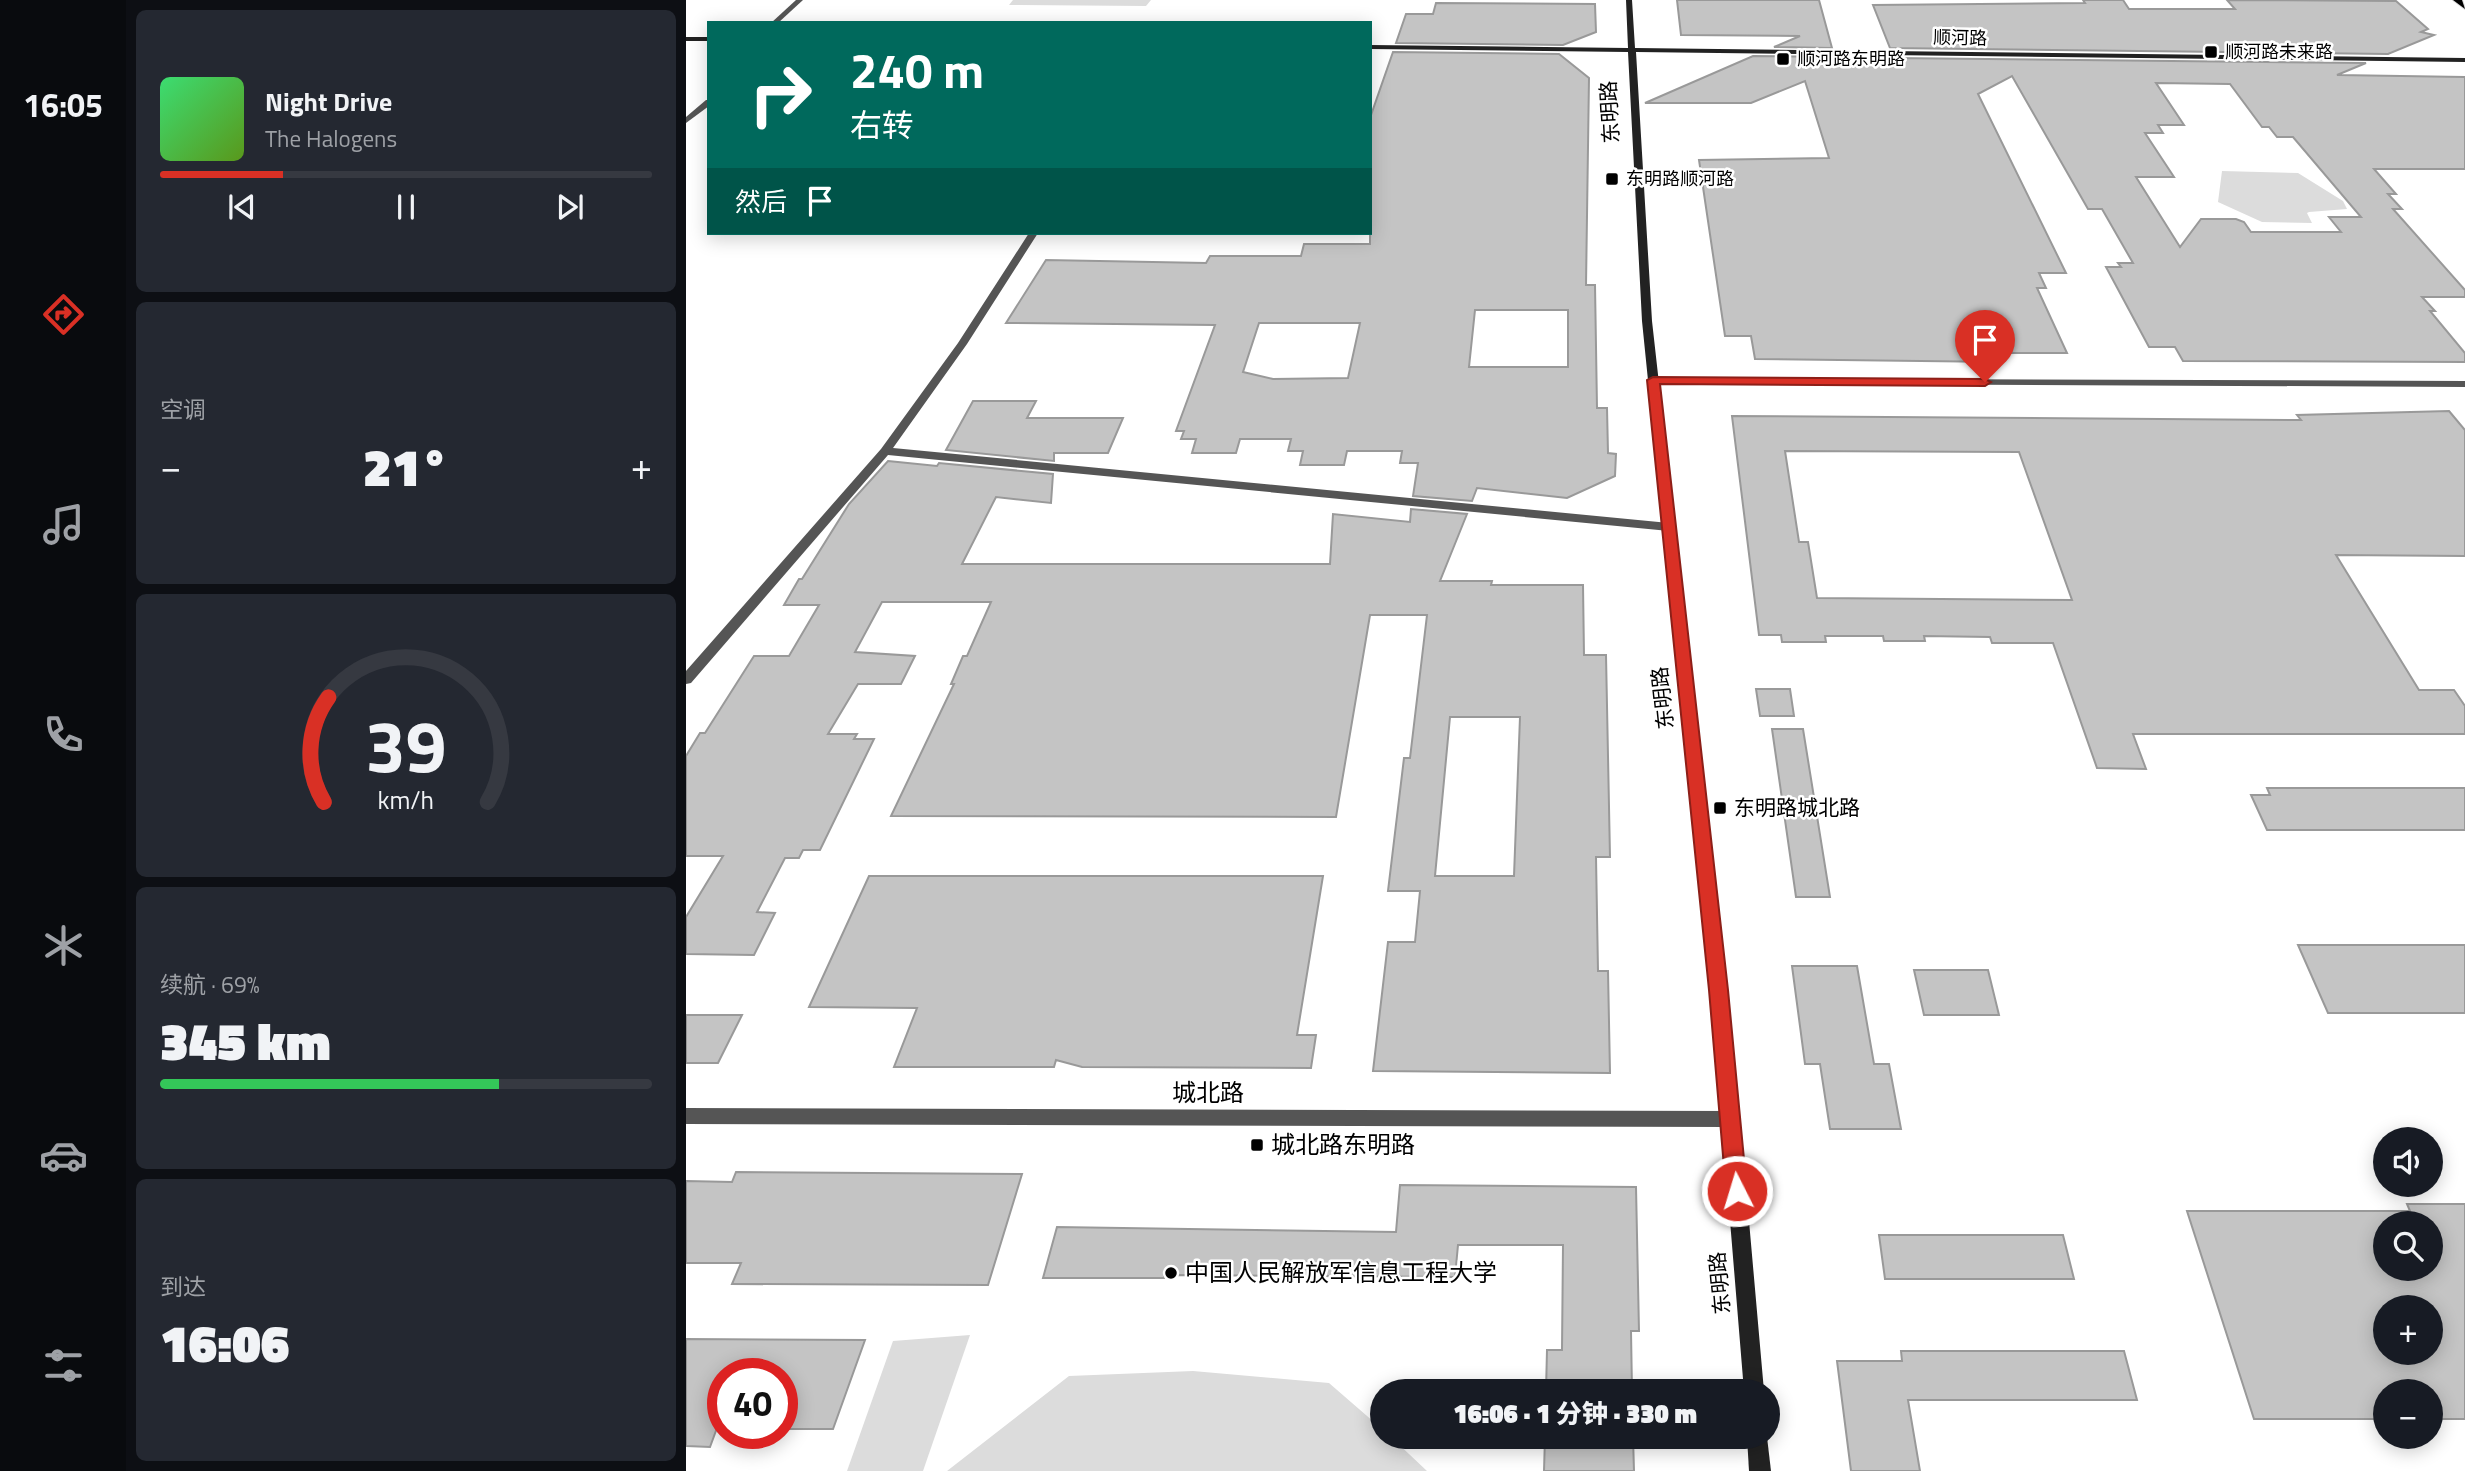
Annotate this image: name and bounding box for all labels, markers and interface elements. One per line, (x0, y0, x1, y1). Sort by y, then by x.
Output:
street label: 顺河路 (1933, 24, 1987, 51)
text: 240 m (850, 32, 984, 107)
place label: 顺河路未来路 (2225, 38, 2333, 65)
marker: 顺河路未来路 (2203, 44, 2219, 60)
place label: 顺河路东明路 (1797, 45, 1905, 72)
icon: right (735, 49, 826, 140)
marker: 顺河路东明路 (1775, 51, 1791, 67)
street label: 东明路 (1591, 80, 1627, 144)
text: 16:05 (23, 81, 103, 129)
text: Night Drive (265, 82, 392, 121)
text: 右转 (850, 101, 914, 149)
text: The Halogens (265, 121, 397, 156)
place label: 东明路顺河路 (1626, 165, 1734, 192)
marker: 东明路顺河路 (1604, 171, 1620, 187)
text: 然后 (735, 182, 787, 221)
icon: arrive (801, 182, 839, 220)
icon: previous (223, 188, 261, 226)
icon: pause (387, 188, 425, 226)
icon: next (551, 188, 589, 226)
icon: directions (39, 290, 88, 339)
pin (1955, 310, 2015, 382)
icon: arrive (1966, 321, 2004, 359)
text: 空调 (160, 392, 206, 427)
text: 21° (363, 427, 449, 506)
text: − (160, 437, 181, 495)
text: + (631, 437, 652, 495)
icon: music (39, 500, 88, 549)
street label: 东明路 (1643, 665, 1681, 731)
text: 39 (365, 690, 447, 800)
icon: phone (39, 710, 88, 759)
text: km/h (378, 780, 434, 818)
place label: 东明路城北路 (1734, 791, 1860, 823)
marker: 东明路城北路 (1712, 800, 1728, 816)
icon: climate (39, 921, 88, 970)
text: 续航 · 69% (160, 967, 260, 1002)
text: 345 km (160, 1001, 331, 1080)
street label: 城北路 (1172, 1074, 1244, 1110)
place label: 城北路东明路 (1271, 1126, 1415, 1162)
map controls (2373, 1127, 2443, 1449)
button: sound (2373, 1127, 2443, 1197)
icon: car (39, 1131, 88, 1180)
marker: 城北路东明路 (1249, 1137, 1265, 1153)
position arrow (1700, 1154, 1774, 1228)
button: search (2373, 1211, 2443, 1281)
street label: 东明路 (1700, 1250, 1738, 1316)
place label: 中国人民解放军信息工程大学 (1185, 1254, 1497, 1290)
marker: 中国人民解放军信息工程大学 (1163, 1265, 1179, 1281)
text: 到达 (160, 1269, 206, 1304)
button: + (2373, 1295, 2443, 1365)
text: 16:06 (160, 1303, 289, 1382)
icon: filters (39, 1341, 88, 1390)
speed limit sign: 40 (707, 1358, 798, 1449)
button: − (2373, 1379, 2443, 1449)
text: 16:06 · 1 分钟 · 330 m (1453, 1394, 1697, 1433)

